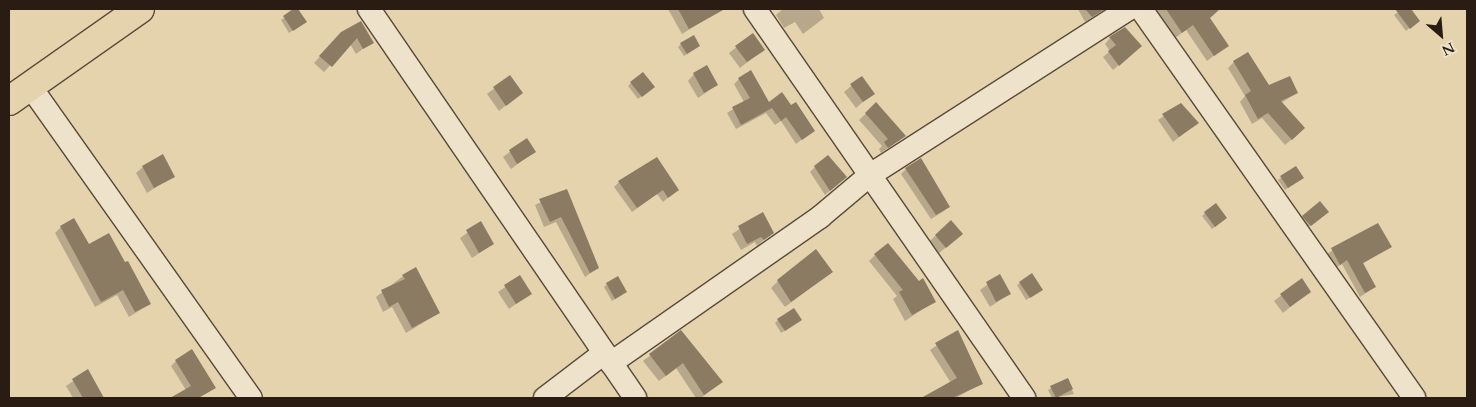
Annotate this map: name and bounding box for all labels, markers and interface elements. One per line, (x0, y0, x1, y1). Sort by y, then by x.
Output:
north arrow (1416, 10, 1466, 60)
text: N (1438, 38, 1458, 60)

